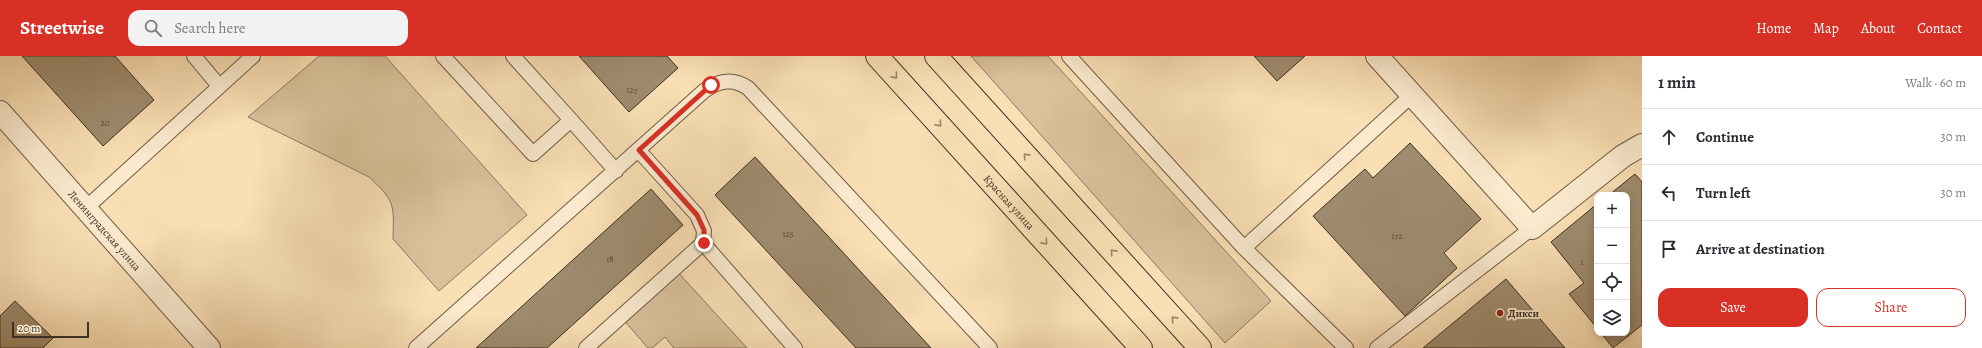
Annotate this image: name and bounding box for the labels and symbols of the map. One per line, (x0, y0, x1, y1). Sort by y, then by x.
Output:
one-way arrow (890, 71, 897, 79)
route start (702, 76, 720, 94)
house number: 127 (626, 84, 638, 96)
house number: 20 (100, 117, 110, 129)
one-way arrow (934, 120, 941, 127)
one-way arrow (1024, 153, 1031, 161)
street label: Красная улица (980, 171, 1039, 234)
street label: Ленинградская улица (65, 187, 145, 275)
house number: 125 (782, 228, 794, 240)
house number: 172 (1391, 230, 1403, 242)
route end (695, 234, 713, 252)
one-way arrow (1040, 237, 1047, 244)
one-way arrow (1111, 250, 1118, 257)
house number: 18 (606, 253, 614, 265)
house number: 1 (1580, 256, 1584, 268)
place label: Дикси (1508, 306, 1540, 321)
marker: Дикси (1495, 308, 1505, 318)
one-way arrow (1171, 316, 1178, 324)
scale bar (12, 320, 89, 339)

